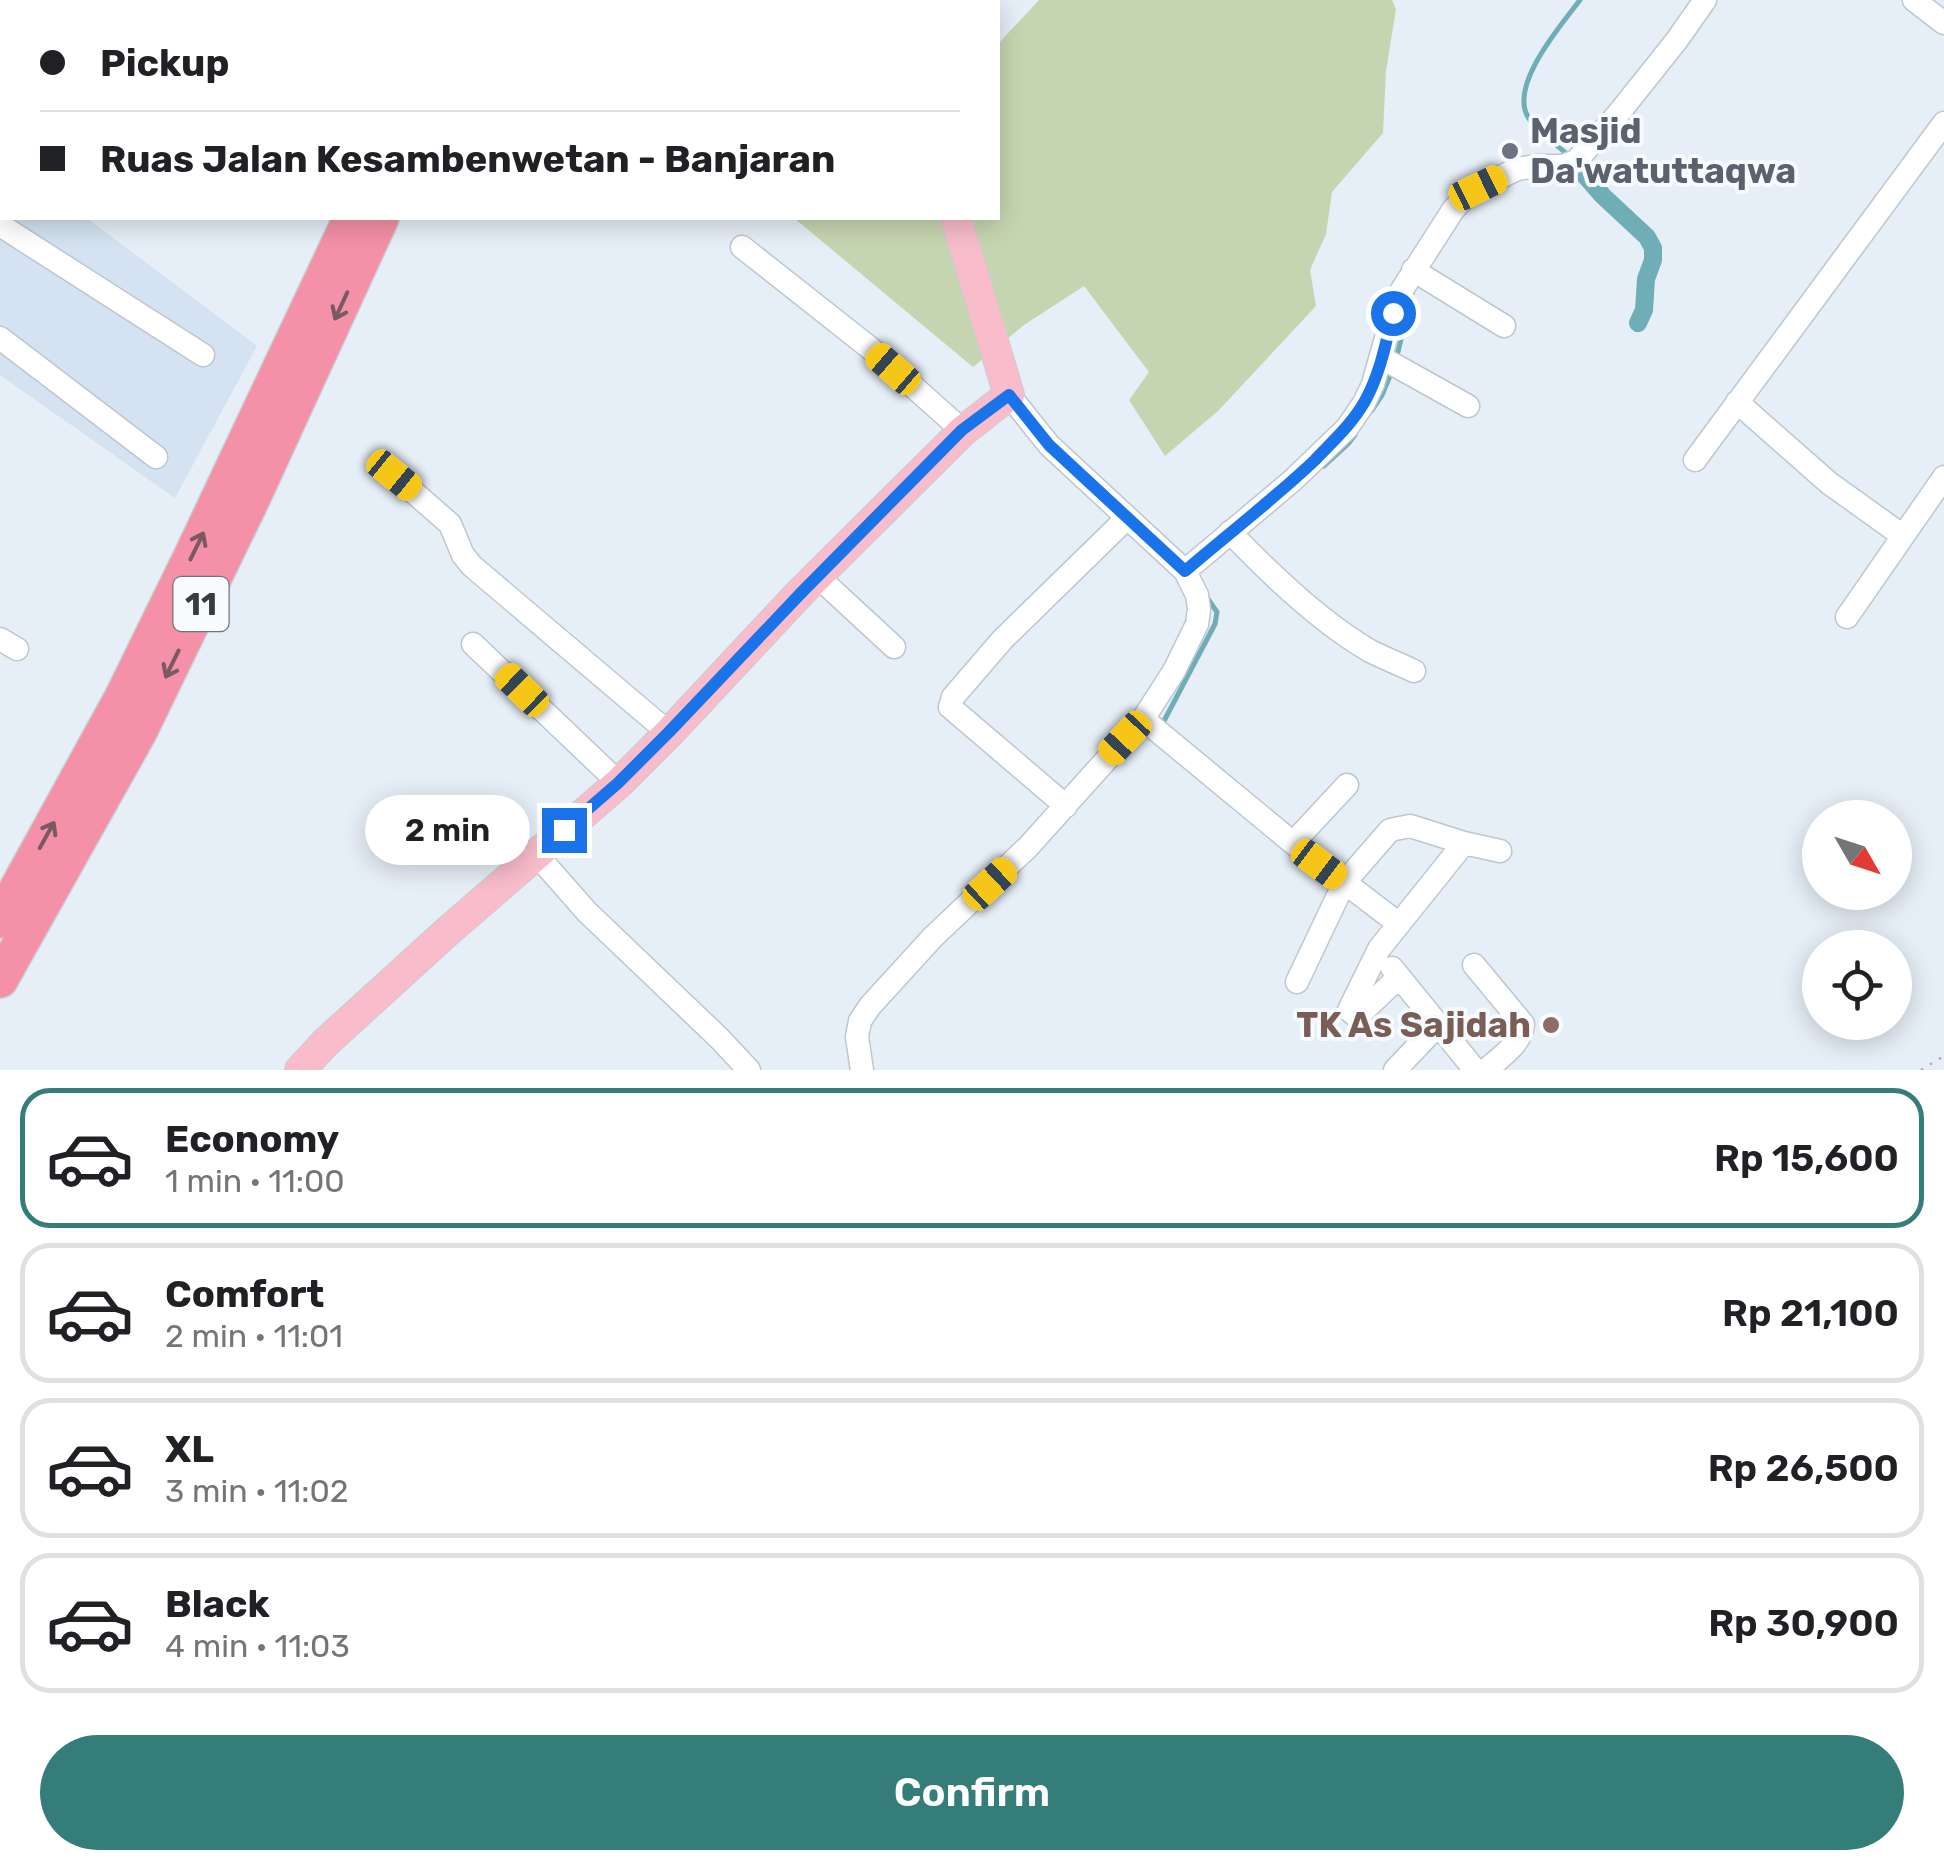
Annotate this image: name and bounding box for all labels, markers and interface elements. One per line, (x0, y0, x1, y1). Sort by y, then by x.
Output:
text: Pickup (100, 40, 229, 86)
place label: Masjid Da'watuttaqwa (1530, 110, 1796, 192)
text: Ruas Jalan Kesambenwetan - Banjaran (100, 136, 835, 182)
marker: Masjid Da'watuttaqwa (1499, 140, 1521, 162)
car (1444, 161, 1512, 215)
one-way arrow (330, 290, 349, 320)
route start (1371, 291, 1416, 336)
car (861, 338, 925, 400)
car (361, 444, 427, 506)
one-way arrow (188, 532, 207, 562)
road number: 11 (174, 577, 228, 631)
one-way arrow (162, 648, 181, 678)
car (490, 658, 554, 722)
car (1094, 706, 1156, 770)
callout: 2 min (364, 795, 529, 865)
north arrow (1802, 800, 1912, 910)
map controls (1802, 800, 1912, 1040)
route end (542, 808, 587, 853)
text: 2 min (405, 811, 490, 849)
one-way arrow (38, 820, 58, 850)
car (1286, 834, 1352, 894)
car (958, 853, 1022, 915)
button: locate (1802, 930, 1912, 1040)
place label: TK As Sajidah (1296, 1004, 1531, 1046)
marker: TK As Sajidah (1540, 1014, 1562, 1036)
icon: car (45, 1113, 135, 1203)
text: Economy (165, 1116, 339, 1162)
text: Rp 15,600 (1714, 1135, 1899, 1181)
text: 1 min · 11:00 (165, 1162, 345, 1200)
icon: car (45, 1268, 135, 1358)
text: Comfort (165, 1271, 324, 1317)
text: Rp 21,100 (1722, 1290, 1899, 1336)
text: 2 min · 11:01 (165, 1317, 343, 1355)
icon: car (45, 1423, 135, 1513)
text: XL (165, 1426, 214, 1472)
text: Rp 26,500 (1708, 1445, 1899, 1491)
text: 3 min · 11:02 (165, 1472, 349, 1510)
icon: car (45, 1578, 135, 1668)
text: Black (165, 1581, 270, 1627)
text: Rp 30,900 (1708, 1600, 1899, 1646)
text: 4 min · 11:03 (165, 1627, 350, 1665)
button: Confirm (40, 1735, 1904, 1850)

